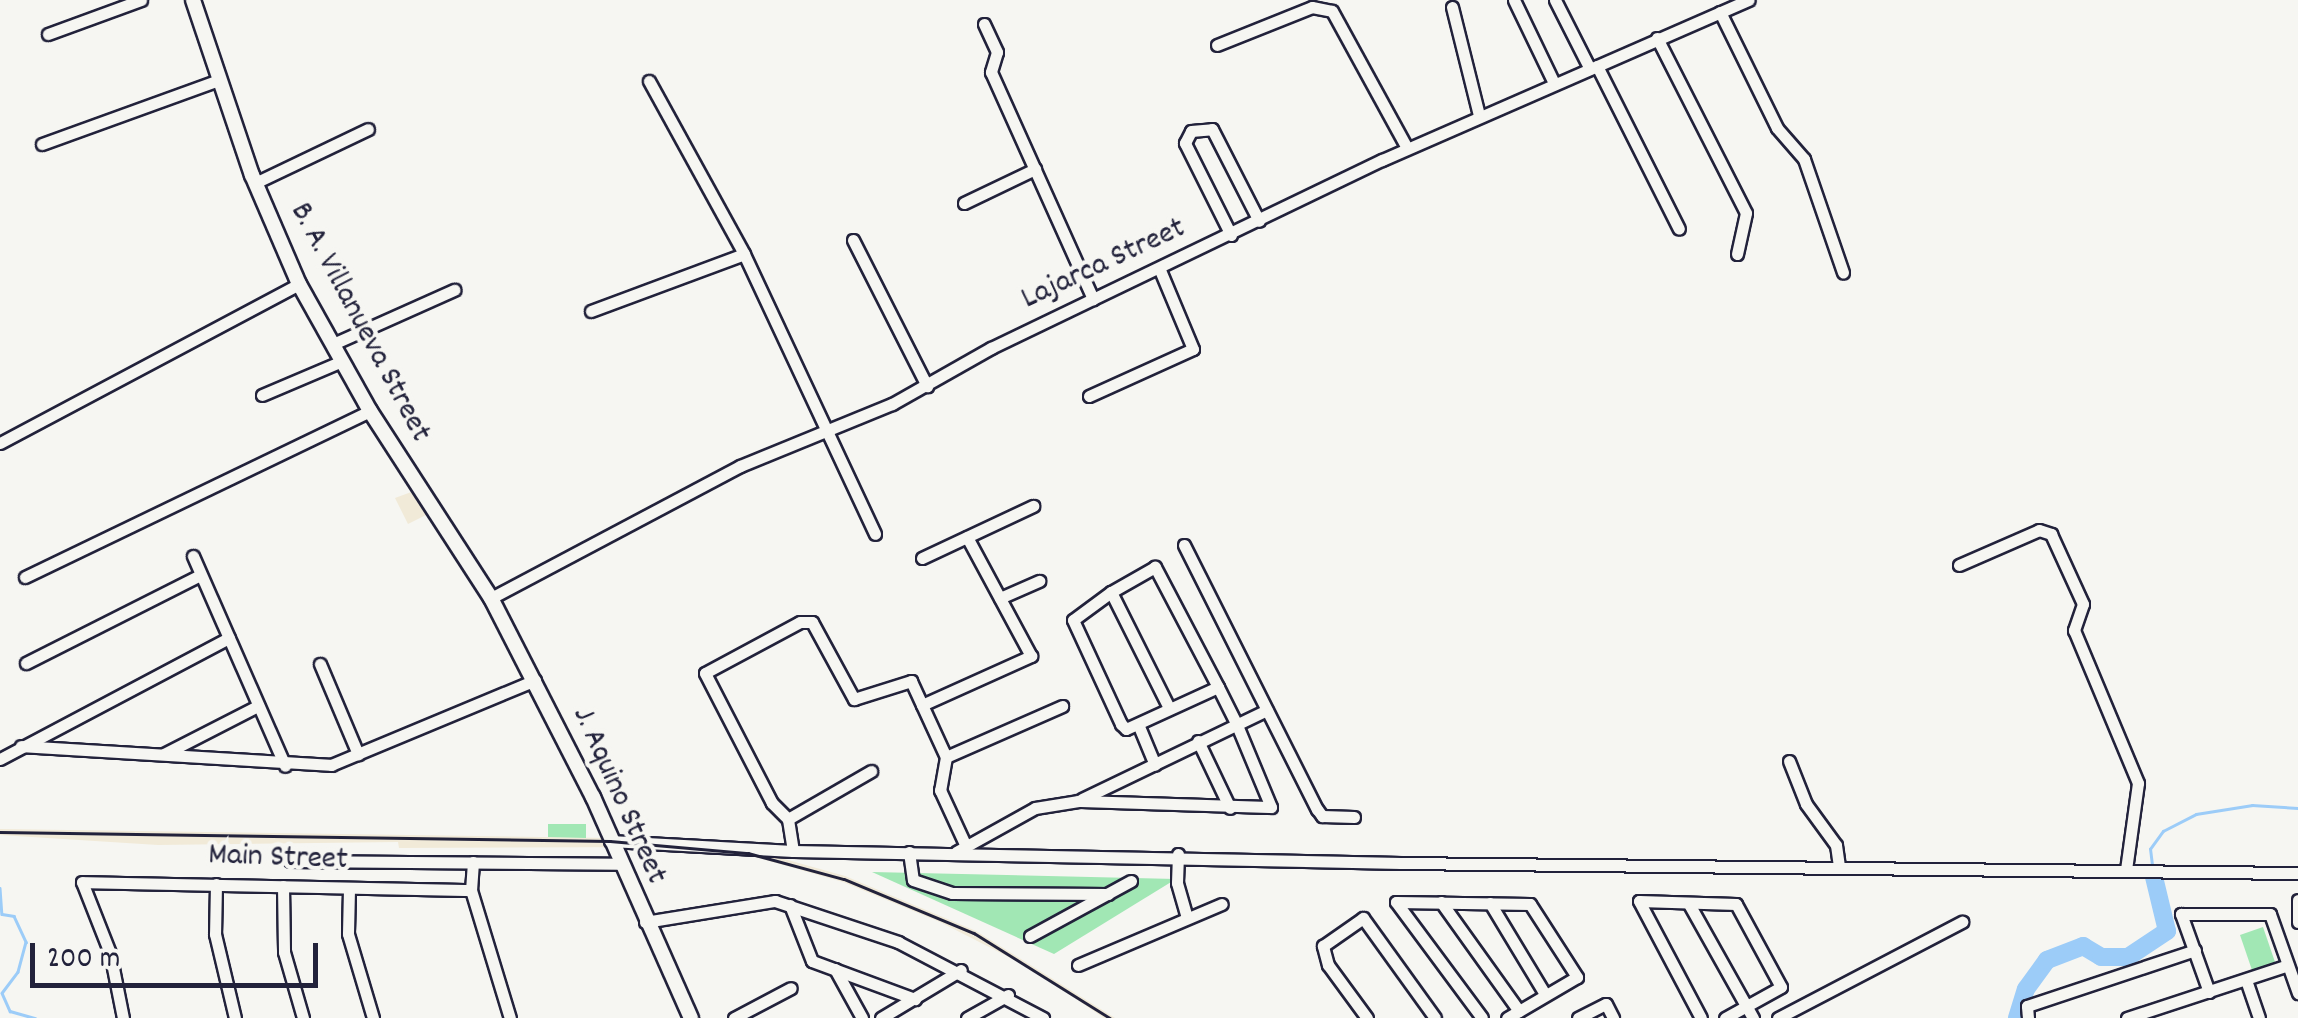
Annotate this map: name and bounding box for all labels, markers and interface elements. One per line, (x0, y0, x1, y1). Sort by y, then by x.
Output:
street label: B. A. Villanueva Street (280, 197, 438, 449)
street label: Lajarca Street (1016, 210, 1192, 320)
street label: J. Aquino Street (562, 702, 674, 890)
street label: Main Street (208, 837, 348, 881)
scale bar (35, 923, 322, 985)
text: 200 m (47, 939, 120, 982)

